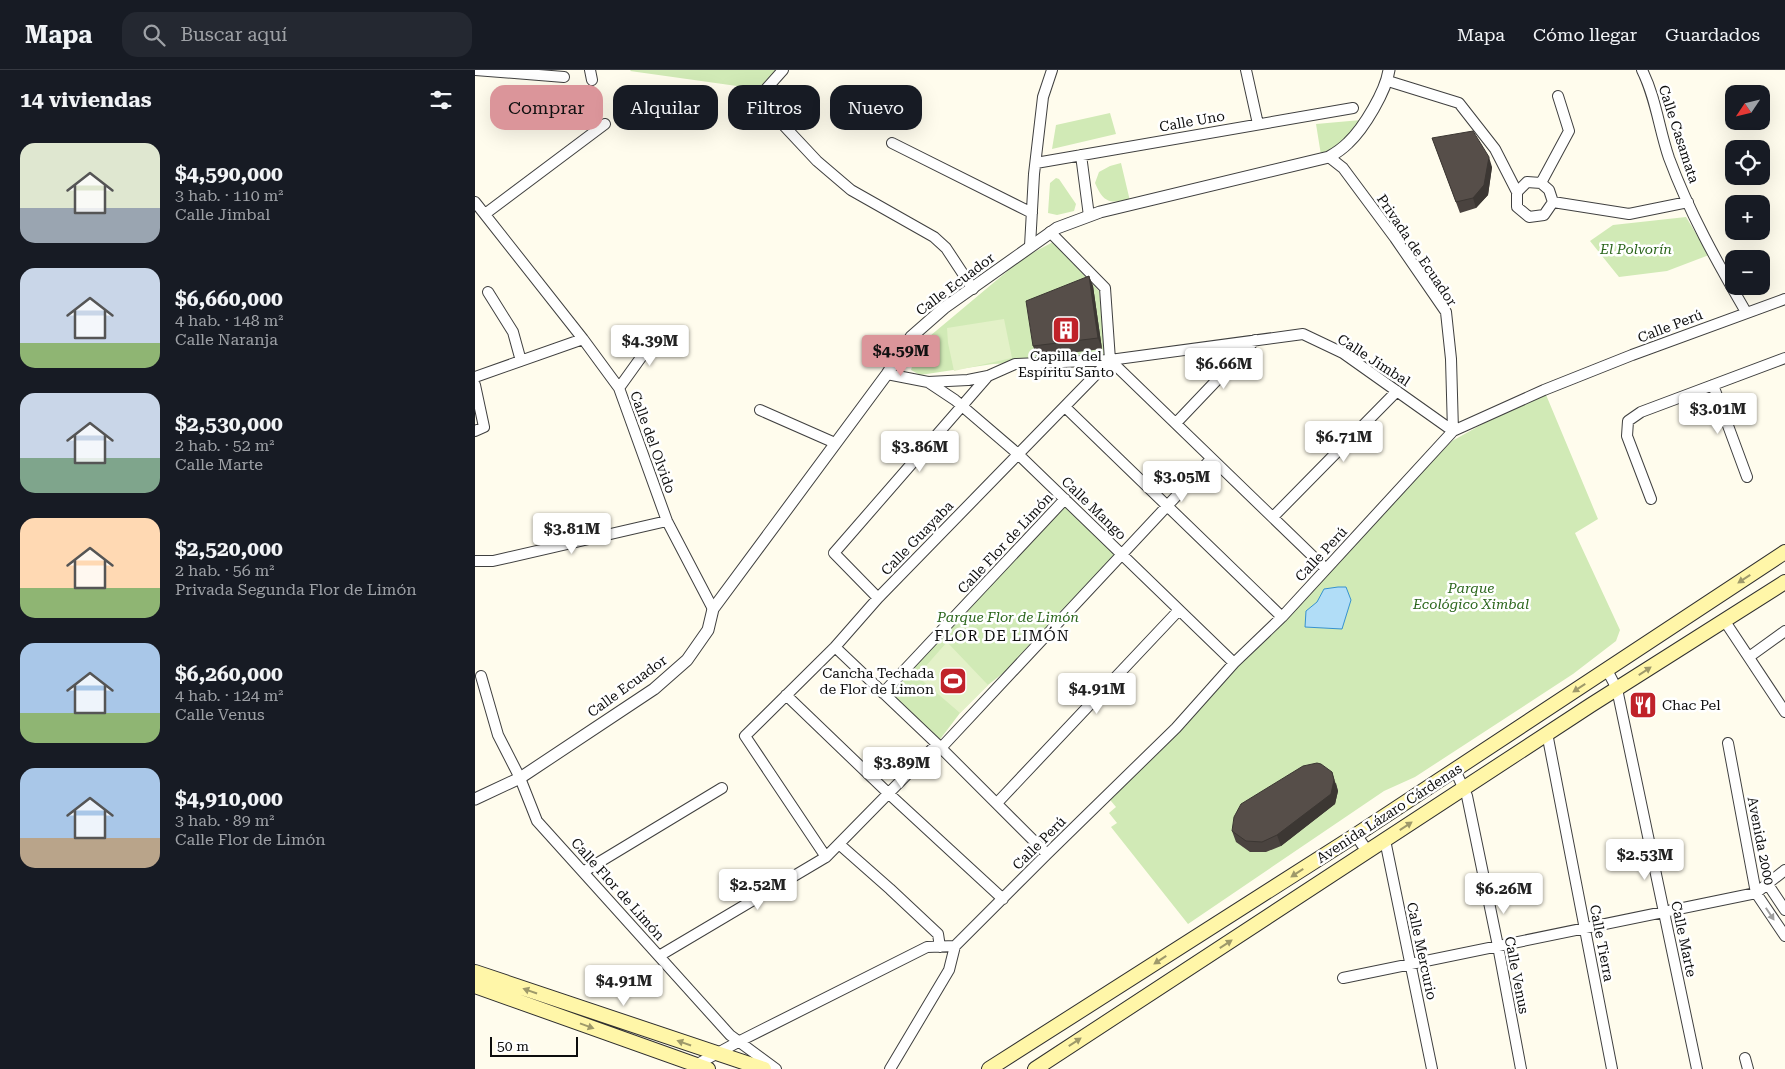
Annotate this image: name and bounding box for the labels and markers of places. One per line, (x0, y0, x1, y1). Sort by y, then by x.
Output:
building icon: Capilla del Espíritu Santo (1051, 315, 1081, 345)
pin: $4.39M (609, 324, 691, 367)
pin: $4.59M (860, 334, 942, 377)
place label: Capilla del Espíritu Santo (1018, 348, 1114, 380)
pin: $6.66M (1183, 348, 1265, 390)
pin: $3.01M (1677, 392, 1759, 435)
pin: $6.71M (1303, 420, 1385, 463)
pin: $3.86M (879, 430, 961, 473)
pin: $3.05M (1141, 460, 1223, 503)
pin: $3.81M (531, 512, 613, 555)
place label: Cancha Techada de Flor de Limon (819, 665, 934, 697)
sports icon: Cancha Techada de Flor de Limon (938, 666, 968, 696)
pin: $4.91M (1056, 672, 1138, 715)
restaurant icon: Chac Pel (1628, 690, 1658, 720)
place label: Chac Pel (1662, 697, 1721, 713)
pin: $3.89M (861, 746, 943, 789)
pin: $2.53M (1604, 838, 1686, 881)
pin: $2.52M (717, 868, 799, 911)
pin: $6.26M (1463, 872, 1545, 915)
pin: $4.91M (583, 964, 665, 1007)

